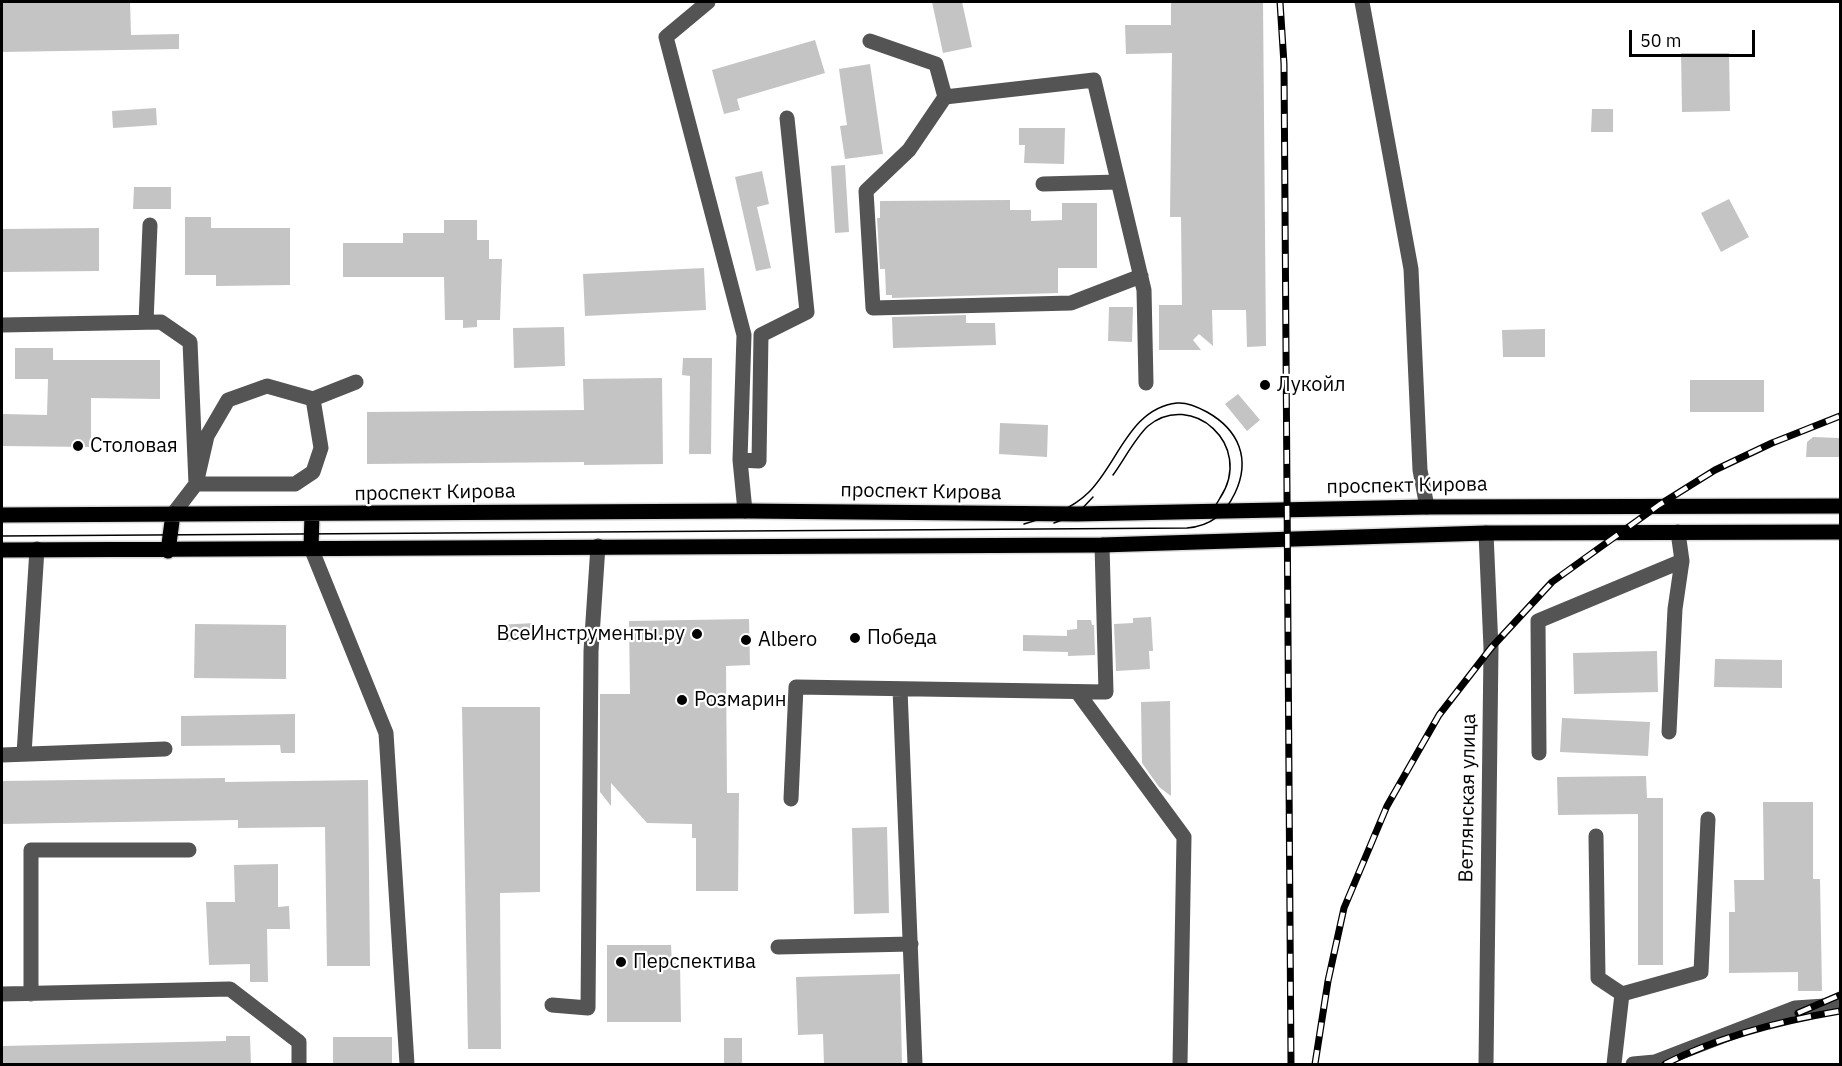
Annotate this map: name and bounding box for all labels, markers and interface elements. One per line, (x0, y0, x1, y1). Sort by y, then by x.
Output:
scale bar (1632, 18, 1758, 56)
text: 50 m (1640, 29, 1682, 52)
place label: Лукойл (1277, 373, 1346, 397)
marker: Лукойл (1258, 378, 1272, 392)
place label: Столовая (90, 434, 178, 458)
marker: Столовая (71, 439, 85, 453)
street label: проспект Кирова (1326, 473, 1488, 499)
street label: проспект Кирова (840, 479, 1002, 505)
street label: проспект Кирова (354, 480, 516, 506)
place label: ВсеИнструменты.ру (497, 622, 685, 646)
place label: Победа (867, 626, 937, 650)
marker: ВсеИнструменты.ру (690, 627, 704, 641)
place label: Albero (758, 628, 817, 652)
marker: Победа (848, 631, 862, 645)
marker: Albero (739, 633, 753, 647)
place label: Розмарин (694, 688, 787, 712)
marker: Розмарин (675, 693, 689, 707)
street label: Ветлянская улица (1455, 713, 1481, 883)
place label: Перспектива (633, 950, 756, 974)
marker: Перспектива (614, 955, 628, 969)

